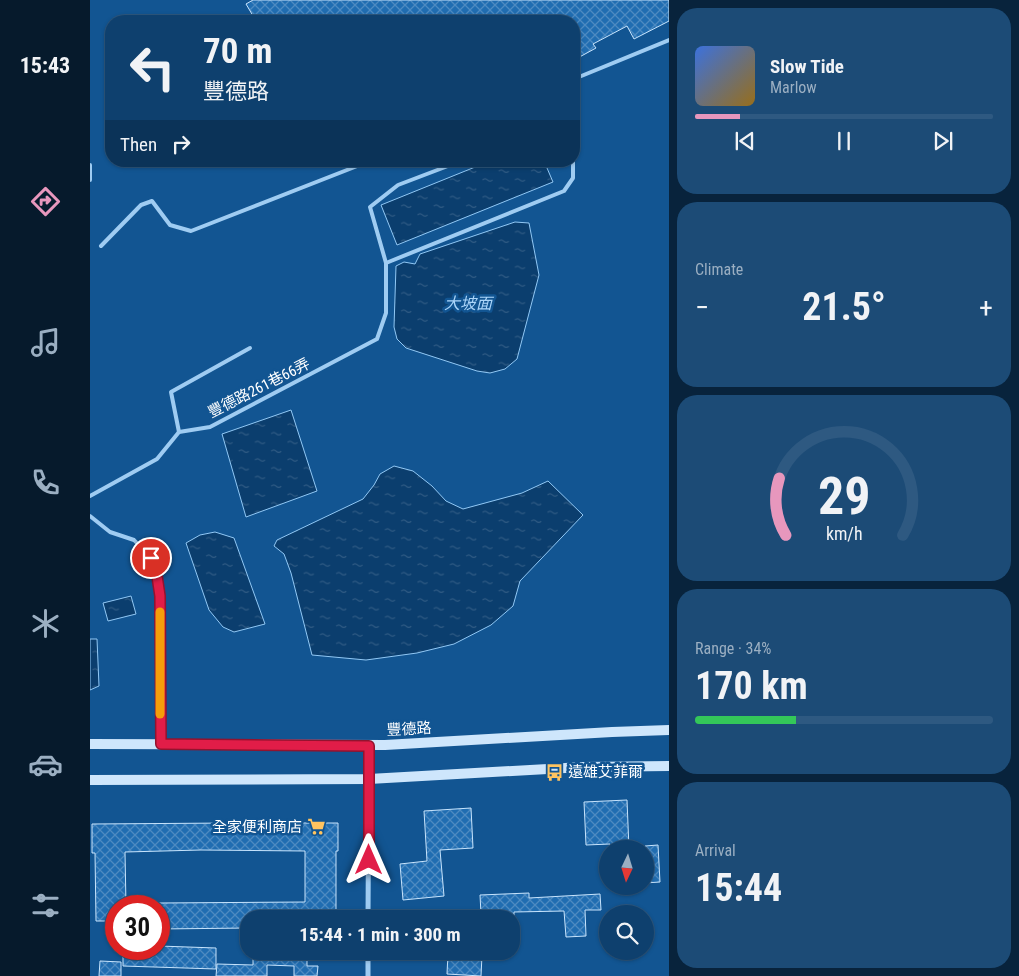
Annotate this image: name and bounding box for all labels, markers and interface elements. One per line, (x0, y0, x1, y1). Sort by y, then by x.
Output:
text: 70 m (203, 31, 272, 72)
icon: left (120, 35, 185, 100)
text: 15:43 (20, 53, 70, 78)
text: Slow Tide (770, 55, 844, 78)
text: Marlow (770, 78, 817, 97)
text: 豐德路 (203, 79, 269, 104)
icon: previous (731, 127, 759, 155)
icon: pause (830, 127, 858, 155)
icon: next (929, 127, 957, 155)
icon: right (167, 130, 195, 158)
text: Then (120, 133, 157, 156)
icon: directions (28, 184, 63, 219)
text: Climate (695, 260, 743, 279)
text: 21.5° (802, 285, 886, 329)
text: − (695, 291, 709, 324)
text: + (979, 291, 993, 324)
water label: 大坡面 (444, 294, 495, 313)
icon: music (28, 325, 63, 360)
street label: 豐德路261巷66弄 (205, 355, 313, 421)
icon: phone (28, 465, 63, 500)
text: 29 (818, 466, 870, 527)
text: km/h (826, 523, 862, 544)
pin (130, 537, 172, 579)
icon: arrive (137, 544, 165, 572)
icon: climate (28, 606, 63, 641)
text: Range · 34% (695, 639, 771, 658)
text: 170 km (695, 664, 808, 708)
street label: 豐德路 (386, 719, 432, 739)
icon: car (28, 747, 63, 782)
bus stop icon: 遠雄艾菲爾 (544, 762, 564, 782)
place label: 遠雄艾菲爾 (568, 763, 643, 781)
supermarket icon: 全家便利商店 (306, 817, 326, 837)
place label: 全家便利商店 (212, 818, 302, 836)
position arrow (342, 833, 394, 885)
north arrow (599, 840, 654, 895)
map controls (599, 840, 654, 960)
text: Arrival (695, 841, 736, 860)
text: 15:44 (695, 866, 782, 910)
icon: filters (28, 888, 63, 923)
speed limit sign: 30 (105, 895, 170, 960)
button: search (599, 905, 654, 960)
text: 15:44 · 1 min · 300 m (299, 923, 461, 946)

